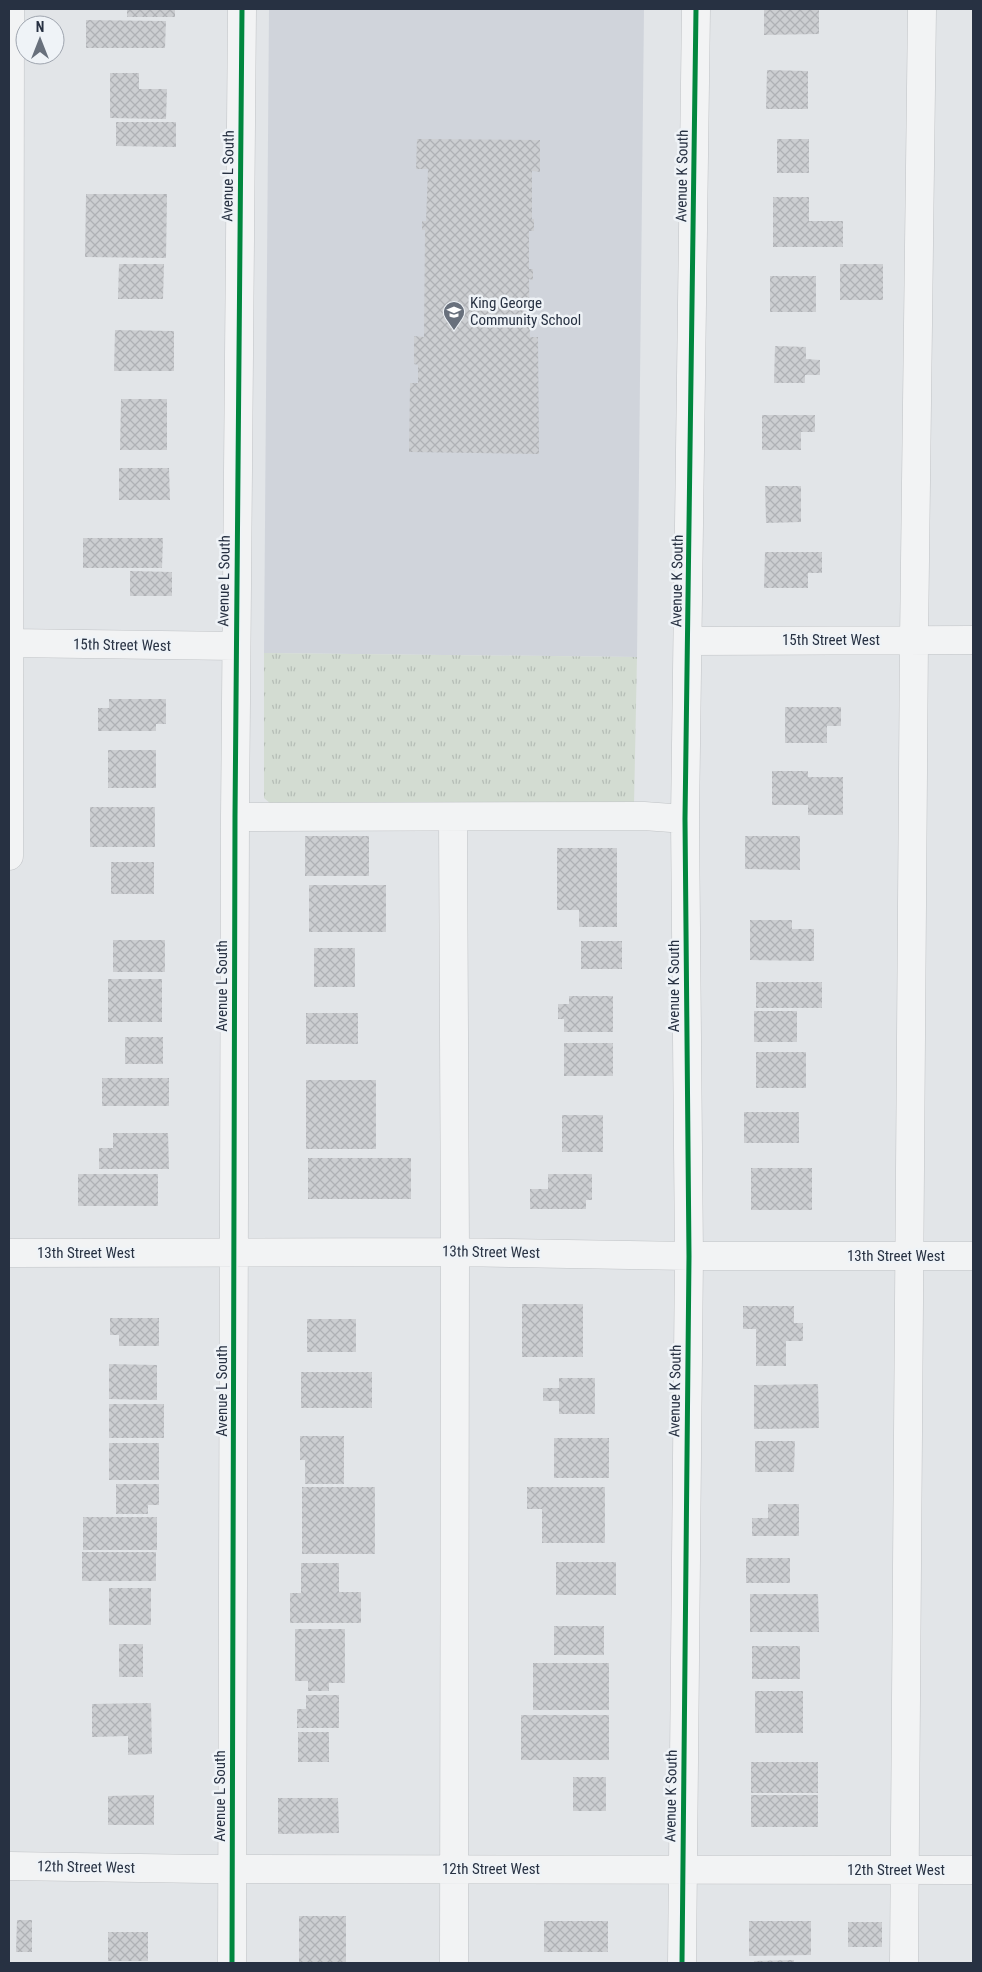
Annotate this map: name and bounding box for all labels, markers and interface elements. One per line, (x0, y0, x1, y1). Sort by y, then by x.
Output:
north arrow (15, 15, 65, 65)
text: N (36, 19, 44, 35)
street label: Avenue L South (218, 130, 238, 222)
street label: Avenue K South (672, 130, 692, 222)
place label: King George Community School (470, 294, 581, 329)
school or university icon: King George Community School (442, 300, 466, 331)
street label: Avenue L South (214, 535, 234, 627)
street label: Avenue K South (667, 535, 687, 627)
street label: 15th Street West (782, 631, 880, 649)
street label: 15th Street West (73, 635, 171, 655)
street label: Avenue L South (213, 940, 231, 1032)
street label: Avenue K South (665, 940, 683, 1032)
street label: 13th Street West (442, 1242, 540, 1262)
street label: 13th Street West (37, 1244, 135, 1262)
street label: 13th Street West (847, 1247, 945, 1265)
street label: Avenue L South (213, 1345, 231, 1437)
street label: Avenue K South (665, 1345, 685, 1437)
street label: Avenue L South (211, 1750, 229, 1842)
street label: Avenue K South (661, 1750, 681, 1842)
street label: 12th Street West (37, 1857, 135, 1877)
street label: 12th Street West (442, 1860, 540, 1878)
street label: 12th Street West (847, 1861, 945, 1879)

